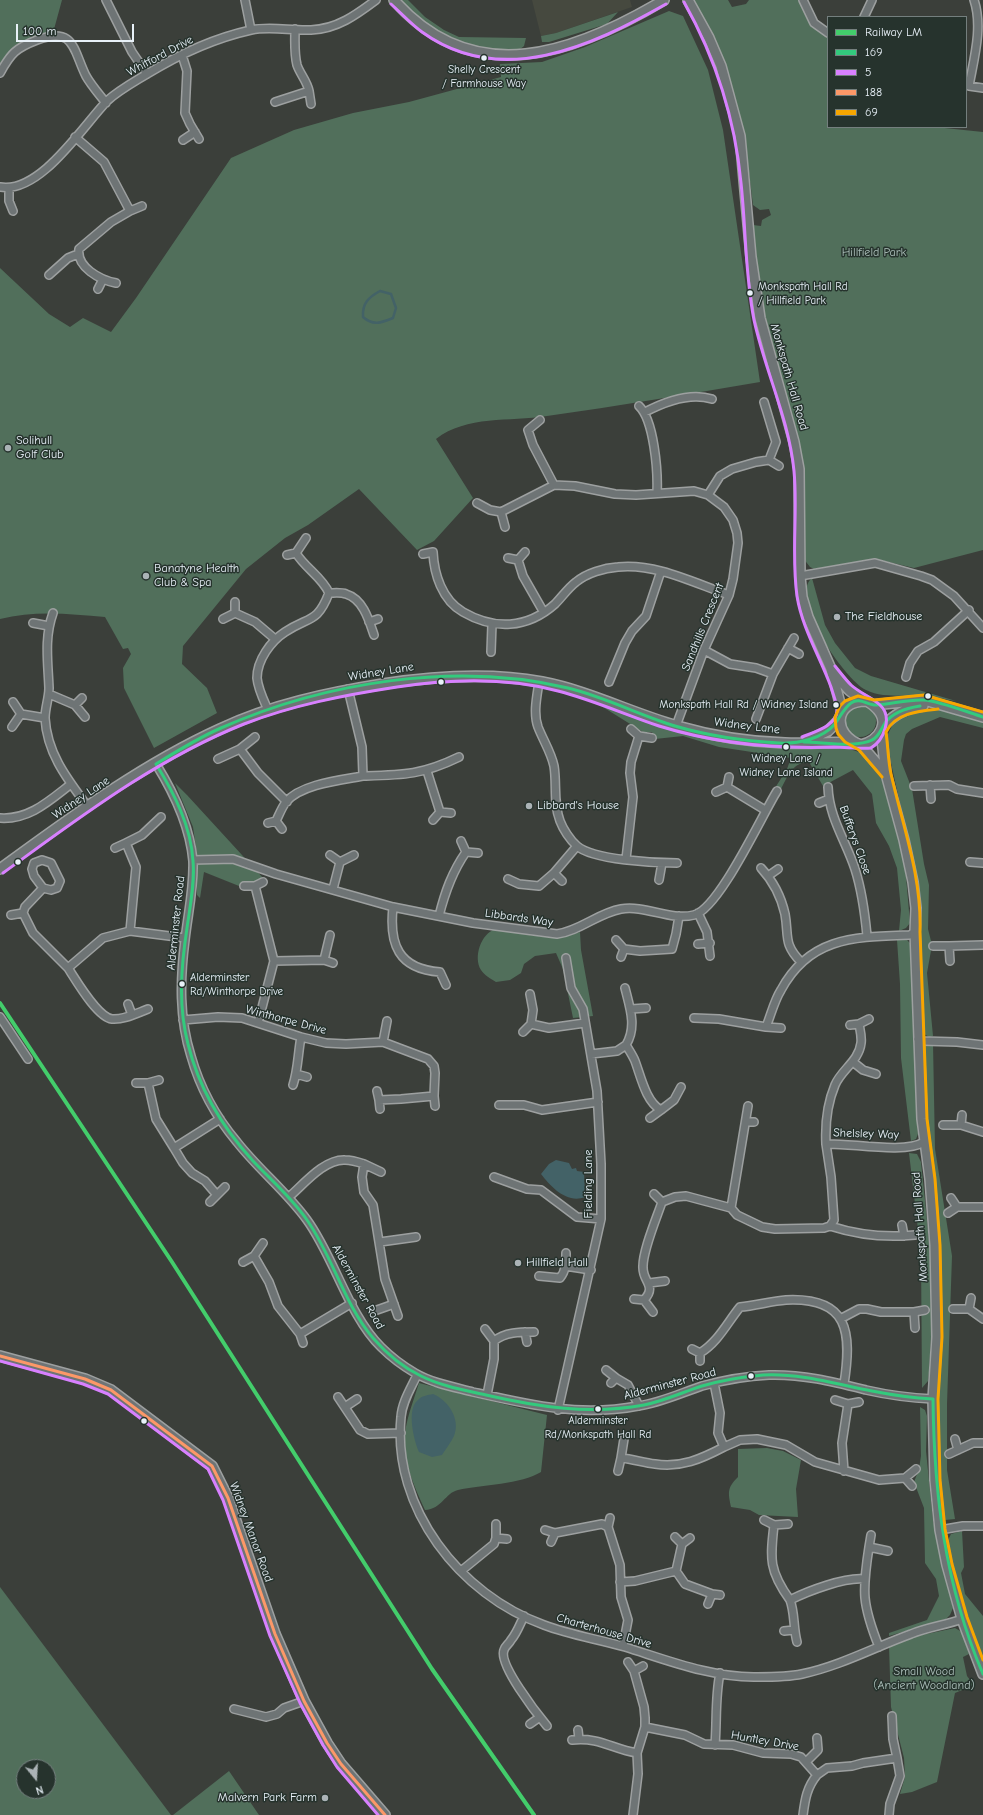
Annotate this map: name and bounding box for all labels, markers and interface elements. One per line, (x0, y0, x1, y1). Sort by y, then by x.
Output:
scale bar (18, 16, 136, 42)
legend (827, 16, 967, 128)
text: 100 m (23, 24, 56, 38)
text: Railway LM (865, 25, 922, 39)
street label: Whitford Drive (124, 32, 196, 80)
text: 169 (865, 45, 883, 59)
marker: Shelly Crescent / Farmhouse Way (479, 53, 489, 63)
place label: Shelly Crescent / Farmhouse Way (442, 63, 526, 89)
text: 5 (865, 65, 872, 79)
text: 188 (865, 85, 882, 99)
text: 69 (865, 105, 878, 119)
park label: Hillfield Park (842, 246, 906, 260)
place label: Monkspath Hall Rd / Hillfield Park (758, 280, 848, 306)
marker: Monkspath Hall Rd / Hillfield Park (745, 288, 755, 298)
street label: Monkspath Hall Road (767, 322, 811, 432)
place label: Solihull Golf Club (16, 434, 63, 462)
marker: Solihull Golf Club (3, 443, 13, 453)
place label: Banatyne Health Club & Spa (154, 562, 239, 590)
marker: Banatyne Health Club & Spa (141, 571, 151, 581)
street label: Sandhills Crescent (679, 581, 727, 673)
place label: The Fieldhouse (845, 610, 922, 624)
marker: The Fieldhouse (832, 612, 842, 622)
street label: Widney Lane (347, 660, 415, 684)
unlabelled marker (436, 677, 446, 687)
unlabelled marker (923, 691, 933, 701)
place label: Monkspath Hall Rd / Widney Island (659, 698, 828, 712)
marker: Monkspath Hall Rd / Widney Island (831, 700, 841, 710)
street label: Widney Lane (713, 715, 781, 737)
marker: Widney Lane / Widney Lane Island (781, 742, 791, 752)
place label: Widney Lane / Widney Lane Island (739, 752, 833, 778)
street label: Widney Lane (50, 774, 112, 822)
place label: Libbard's House (537, 799, 619, 813)
marker: Libbard's House (524, 801, 534, 811)
street label: Bufferys Close (836, 804, 874, 876)
unlabelled marker (13, 857, 23, 867)
street label: Alderminster Road (164, 875, 188, 971)
street label: Libbards Way (484, 906, 554, 930)
place label: Alderminster Rd/Winthorpe Drive (190, 971, 283, 997)
marker: Alderminster Rd/Winthorpe Drive (177, 979, 187, 989)
street label: Winthorpe Drive (244, 1002, 328, 1038)
street label: Shelsley Way (833, 1126, 899, 1142)
street label: Fielding Lane (582, 1149, 596, 1219)
street label: Monkspath Hall Road (909, 1171, 931, 1283)
street label: Alderminster Road (329, 1242, 387, 1332)
place label: Hillfield Hall (526, 1256, 588, 1270)
marker: Hillfield Hall (513, 1258, 523, 1268)
street label: Alderminster Road (622, 1365, 718, 1403)
unlabelled marker (746, 1371, 756, 1381)
marker: Alderminster Rd/Monkspath Hall Rd (593, 1404, 603, 1414)
place label: Alderminster Rd/Monkspath Hall Rd (545, 1414, 651, 1440)
unlabelled marker (139, 1416, 149, 1426)
street label: Widney Manor Road (226, 1480, 276, 1584)
street label: Charterhouse Drive (555, 1611, 653, 1651)
park label: Small Wood (Ancient Woodland) (873, 1665, 975, 1693)
street label: Huntley Drive (730, 1728, 800, 1754)
north arrow (16, 1759, 56, 1799)
text: N (34, 1783, 45, 1797)
place label: Malvern Park Farm (218, 1791, 317, 1805)
marker: Malvern Park Farm (320, 1793, 330, 1803)

